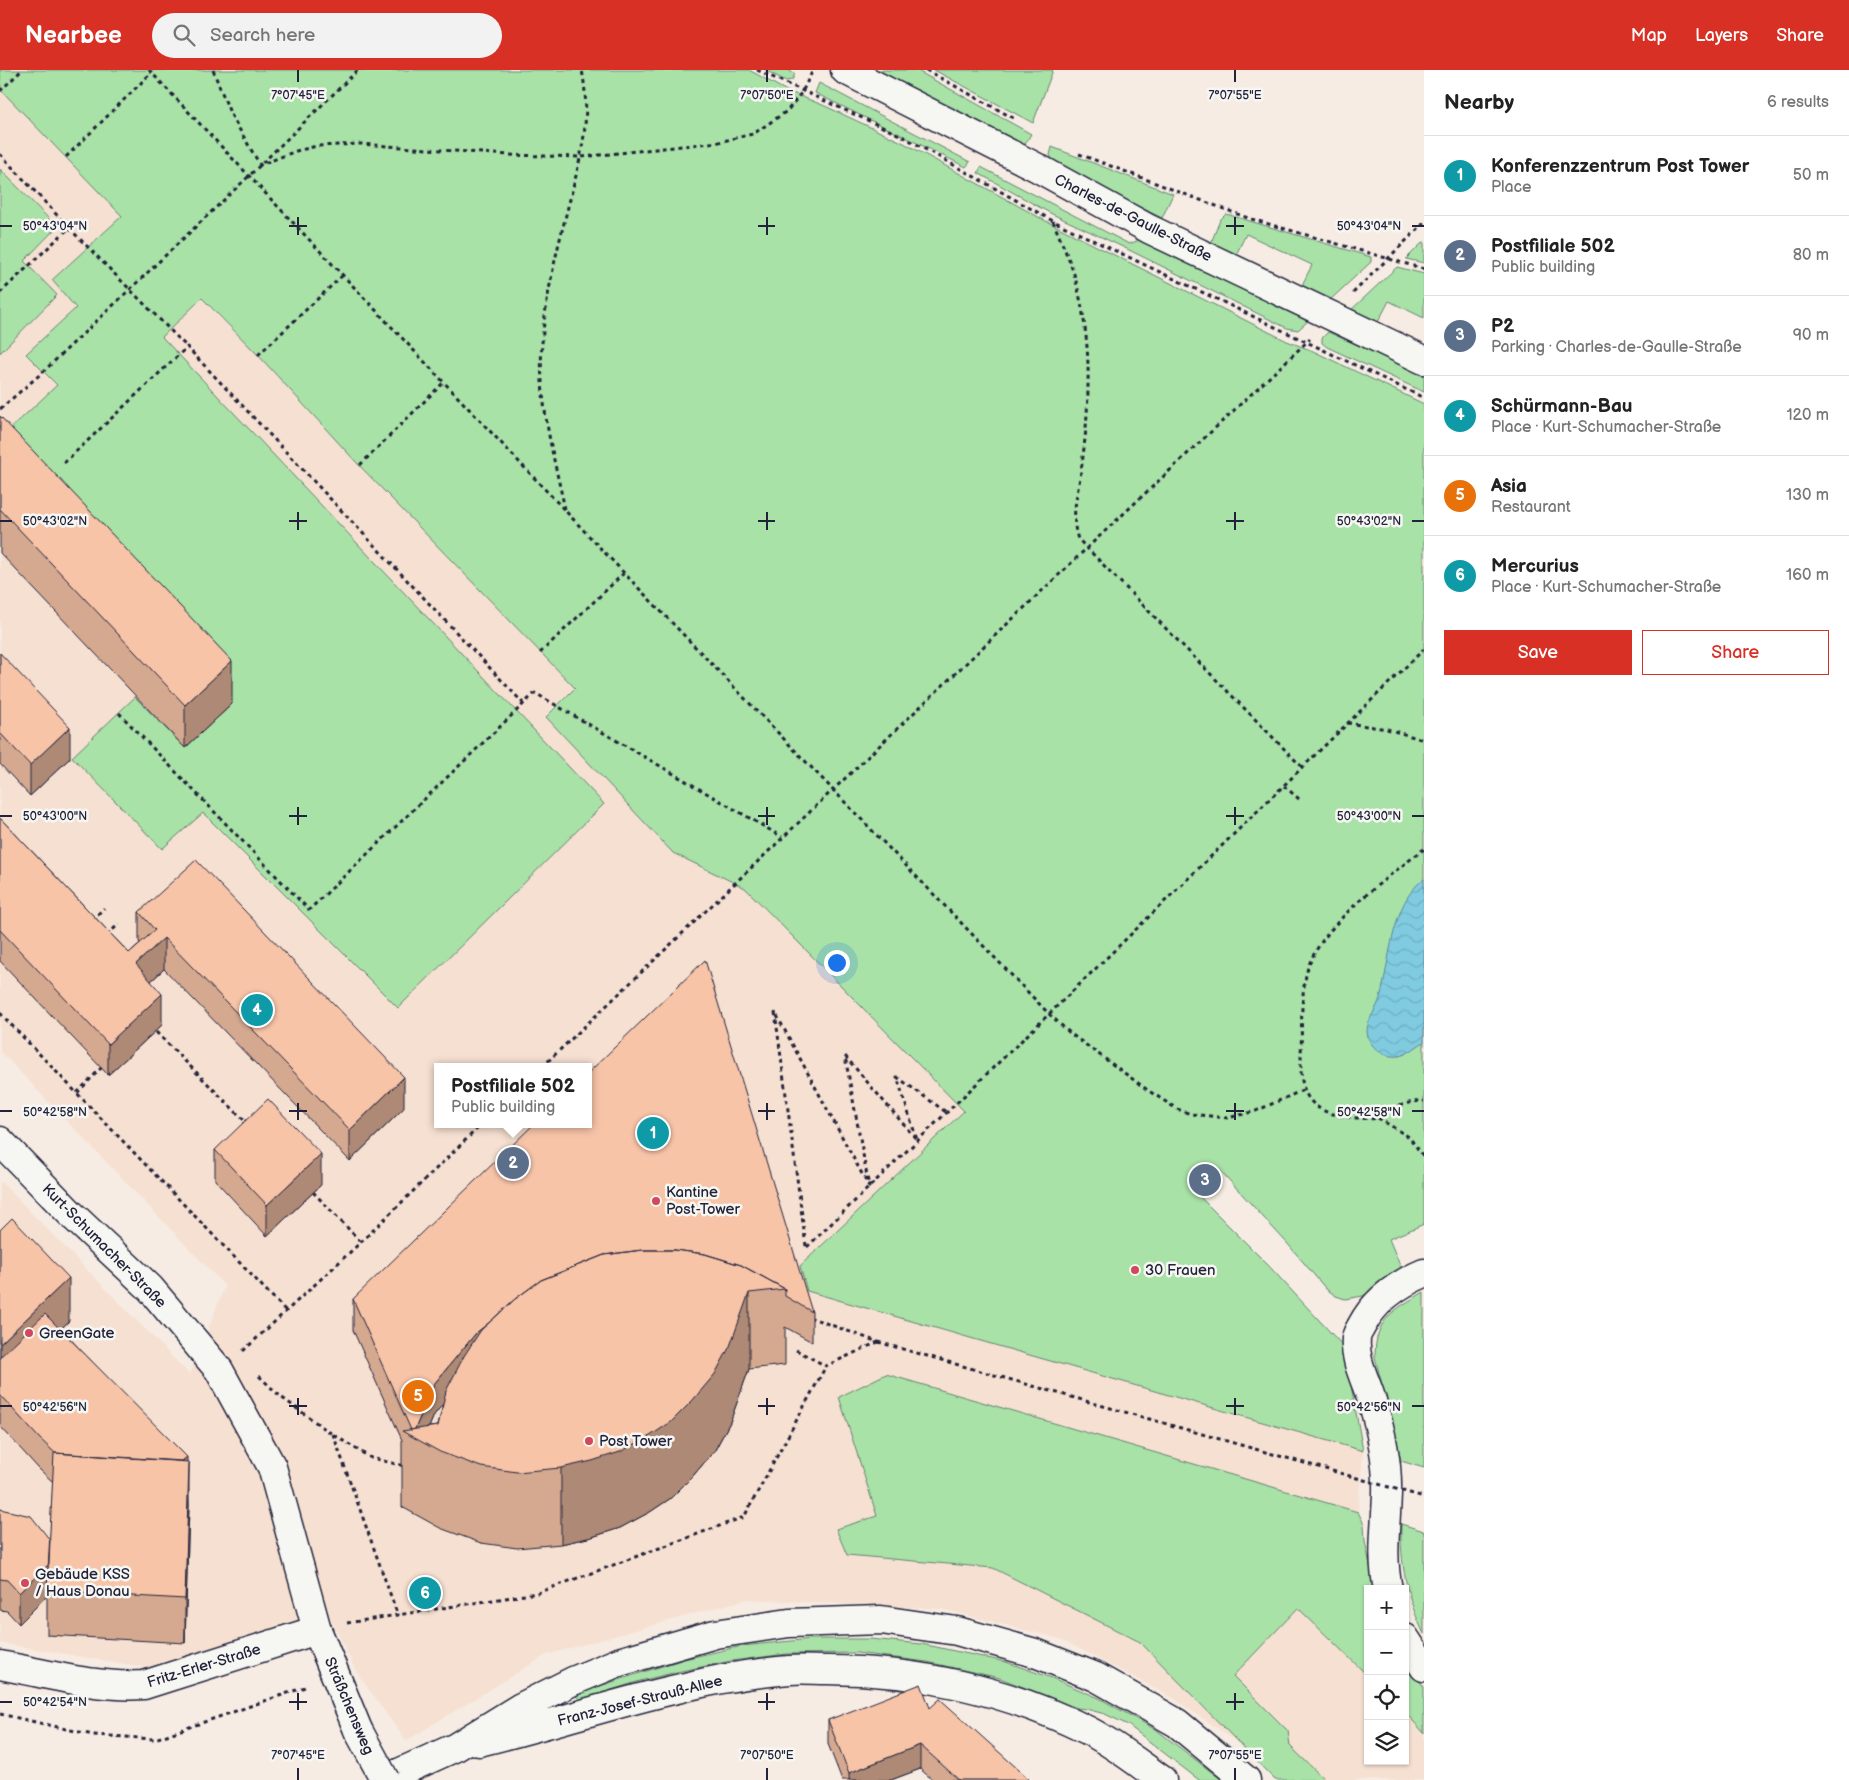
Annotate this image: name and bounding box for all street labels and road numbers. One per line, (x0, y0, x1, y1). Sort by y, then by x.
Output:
street label: Charles-de-Gaulle-Straße (1051, 170, 1215, 266)
street label: Kurt-Schumacher-Straße (38, 1180, 170, 1312)
street label: Fritz-Erler-Straße (145, 1640, 263, 1692)
street label: Sträßchensweg (320, 1654, 378, 1758)
street label: Franz-Josef-Strauß-Allee (556, 1671, 724, 1731)

